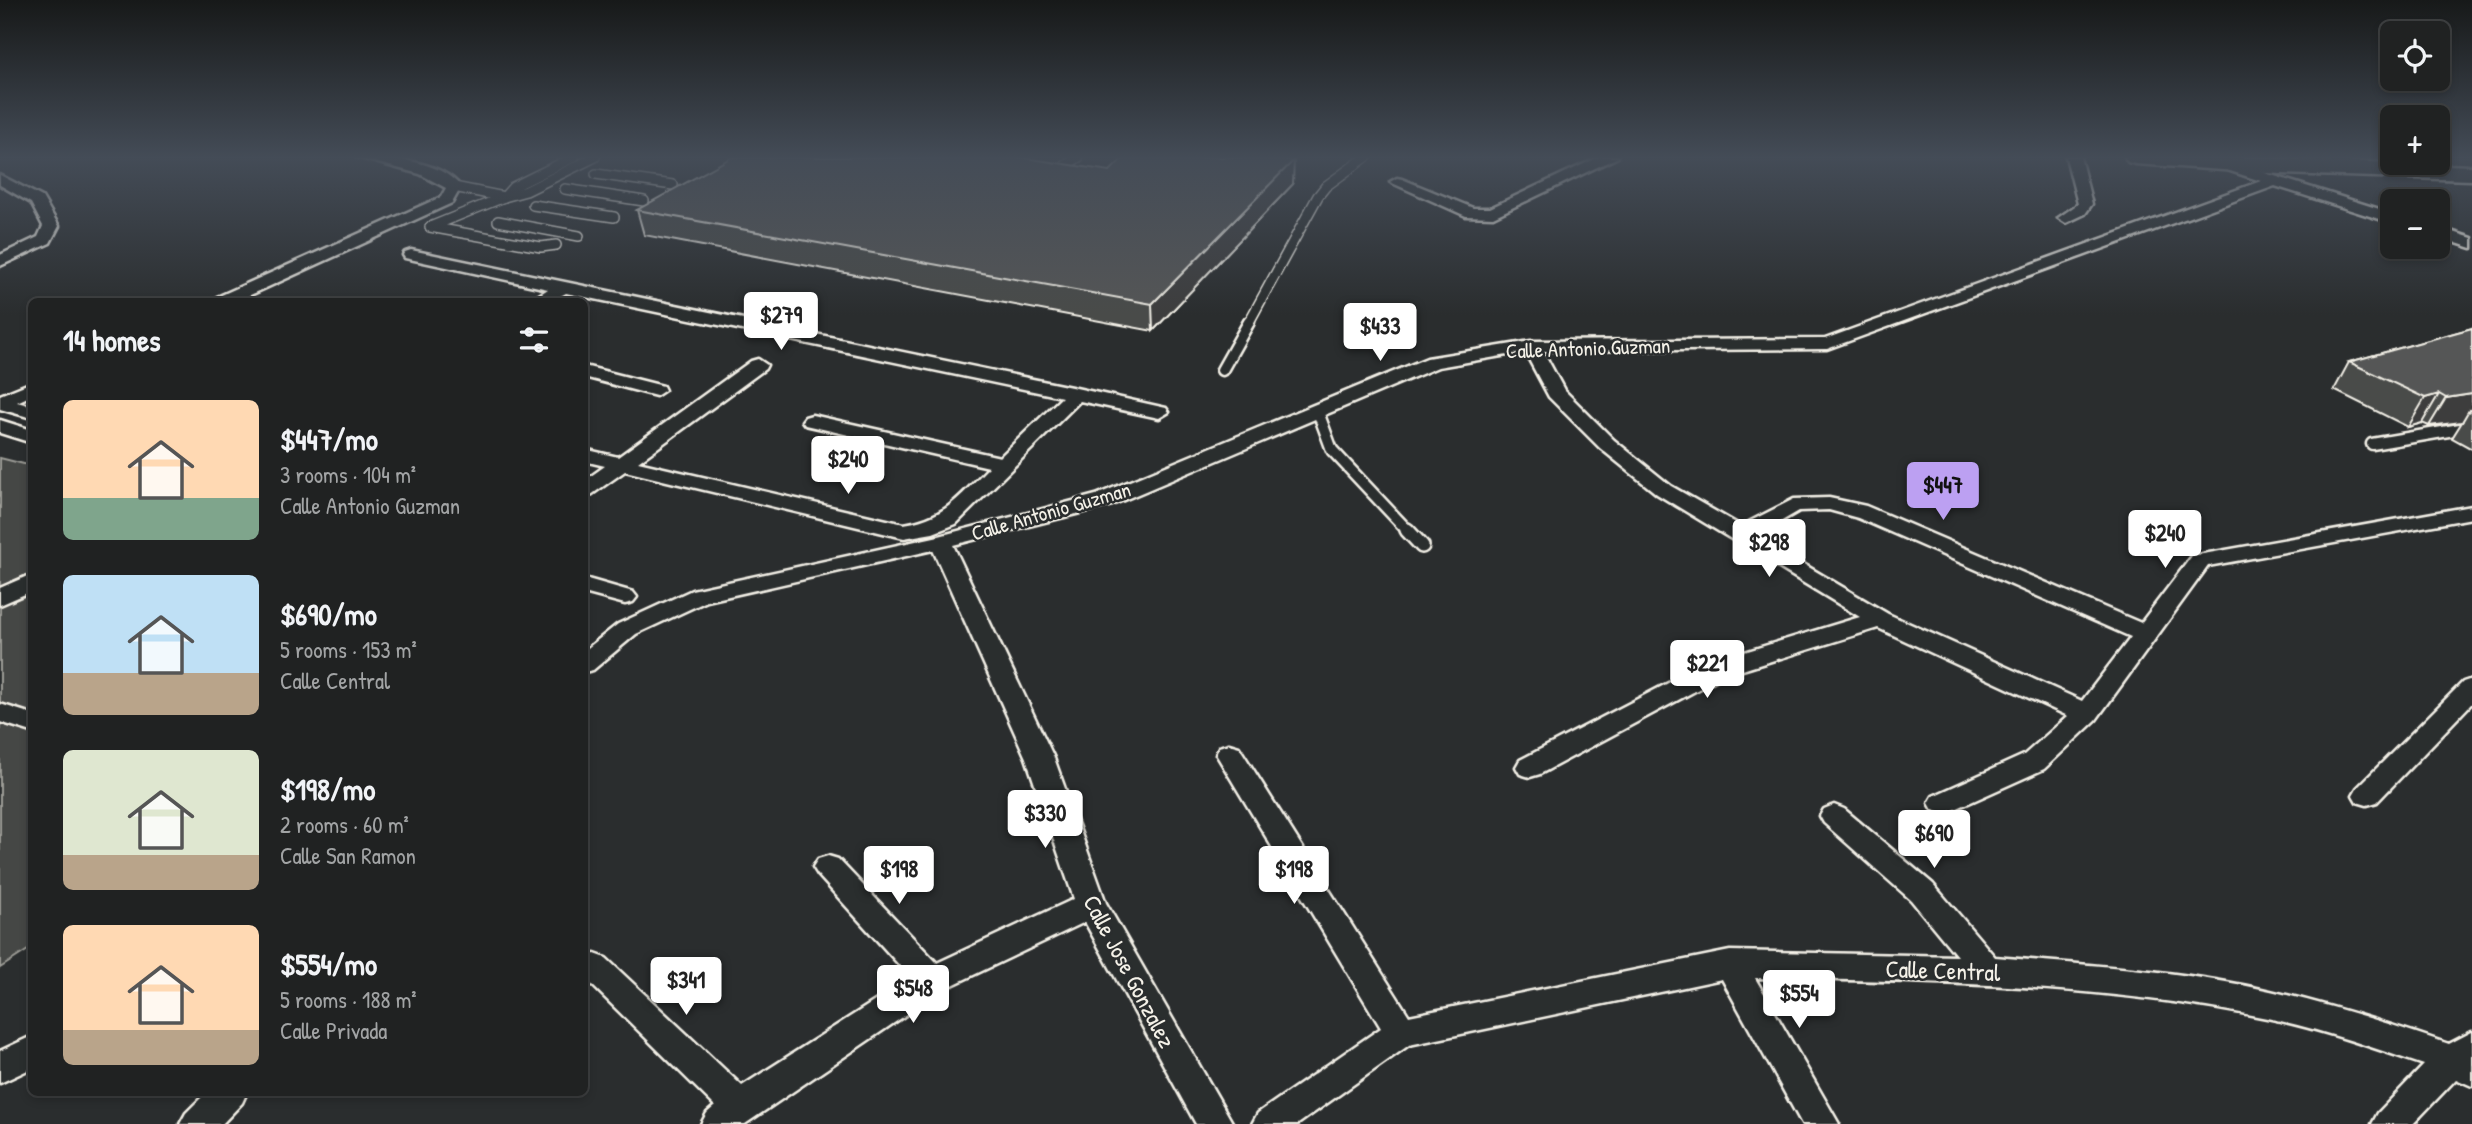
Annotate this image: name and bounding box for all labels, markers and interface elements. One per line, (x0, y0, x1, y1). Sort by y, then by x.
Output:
map controls (2380, 21, 2450, 259)
button: locate (2380, 21, 2450, 91)
button: + (2380, 105, 2450, 175)
button: − (2380, 189, 2450, 259)
pin: $279 (740, 292, 822, 352)
text: $279 (760, 299, 802, 330)
pin: $433 (1339, 304, 1421, 363)
text: $433 (1360, 310, 1400, 341)
text: 14 homes (63, 320, 161, 360)
icon: filters (515, 321, 553, 359)
street label: Calle Antonio Guzman (1505, 331, 1671, 365)
text: $447/mo (280, 419, 378, 459)
icon: home (119, 428, 203, 512)
pin: $240 (807, 436, 889, 496)
text: $240 (827, 443, 869, 474)
text: 3 rooms · 104 m² (280, 459, 416, 490)
pin: $447 (1902, 462, 1984, 522)
text: $447 (1923, 469, 1963, 500)
street label: Calle Antonio Guzman (968, 474, 1134, 548)
text: Calle Antonio Guzman (280, 490, 460, 521)
pin: $240 (2124, 510, 2206, 570)
text: $240 (2144, 517, 2186, 548)
pin: $298 (1728, 520, 1810, 579)
text: $298 (1749, 526, 1789, 557)
text: $690/mo (280, 594, 377, 634)
icon: home (119, 603, 203, 687)
text: 5 rooms · 153 m² (280, 634, 417, 665)
pin: $221 (1666, 640, 1748, 700)
text: $221 (1686, 647, 1728, 678)
text: Calle Central (280, 665, 390, 696)
text: $198/mo (280, 769, 375, 809)
icon: home (119, 778, 203, 862)
pin: $330 (1004, 790, 1086, 850)
text: $330 (1024, 797, 1066, 828)
text: 2 rooms · 60 m² (280, 809, 409, 840)
pin: $690 (1893, 810, 1975, 870)
text: $690 (1914, 817, 1954, 848)
text: Calle San Ramon (280, 840, 416, 871)
pin: $198 (858, 846, 940, 906)
pin: $198 (1253, 846, 1335, 906)
text: $198 (880, 853, 918, 884)
text: $198 (1275, 853, 1313, 884)
street label: Calle Jose Gonzalez (1076, 889, 1184, 1053)
text: $554/mo (280, 944, 377, 984)
street label: Calle Central (1885, 952, 2002, 988)
icon: home (119, 953, 203, 1037)
pin: $341 (645, 958, 727, 1017)
text: $341 (667, 964, 705, 995)
pin: $548 (872, 965, 954, 1025)
pin: $554 (1758, 970, 1840, 1030)
text: $548 (893, 972, 933, 1003)
text: $554 (1779, 977, 1819, 1008)
text: 5 rooms · 188 m² (280, 984, 417, 1015)
text: Calle Privada (280, 1015, 387, 1046)

